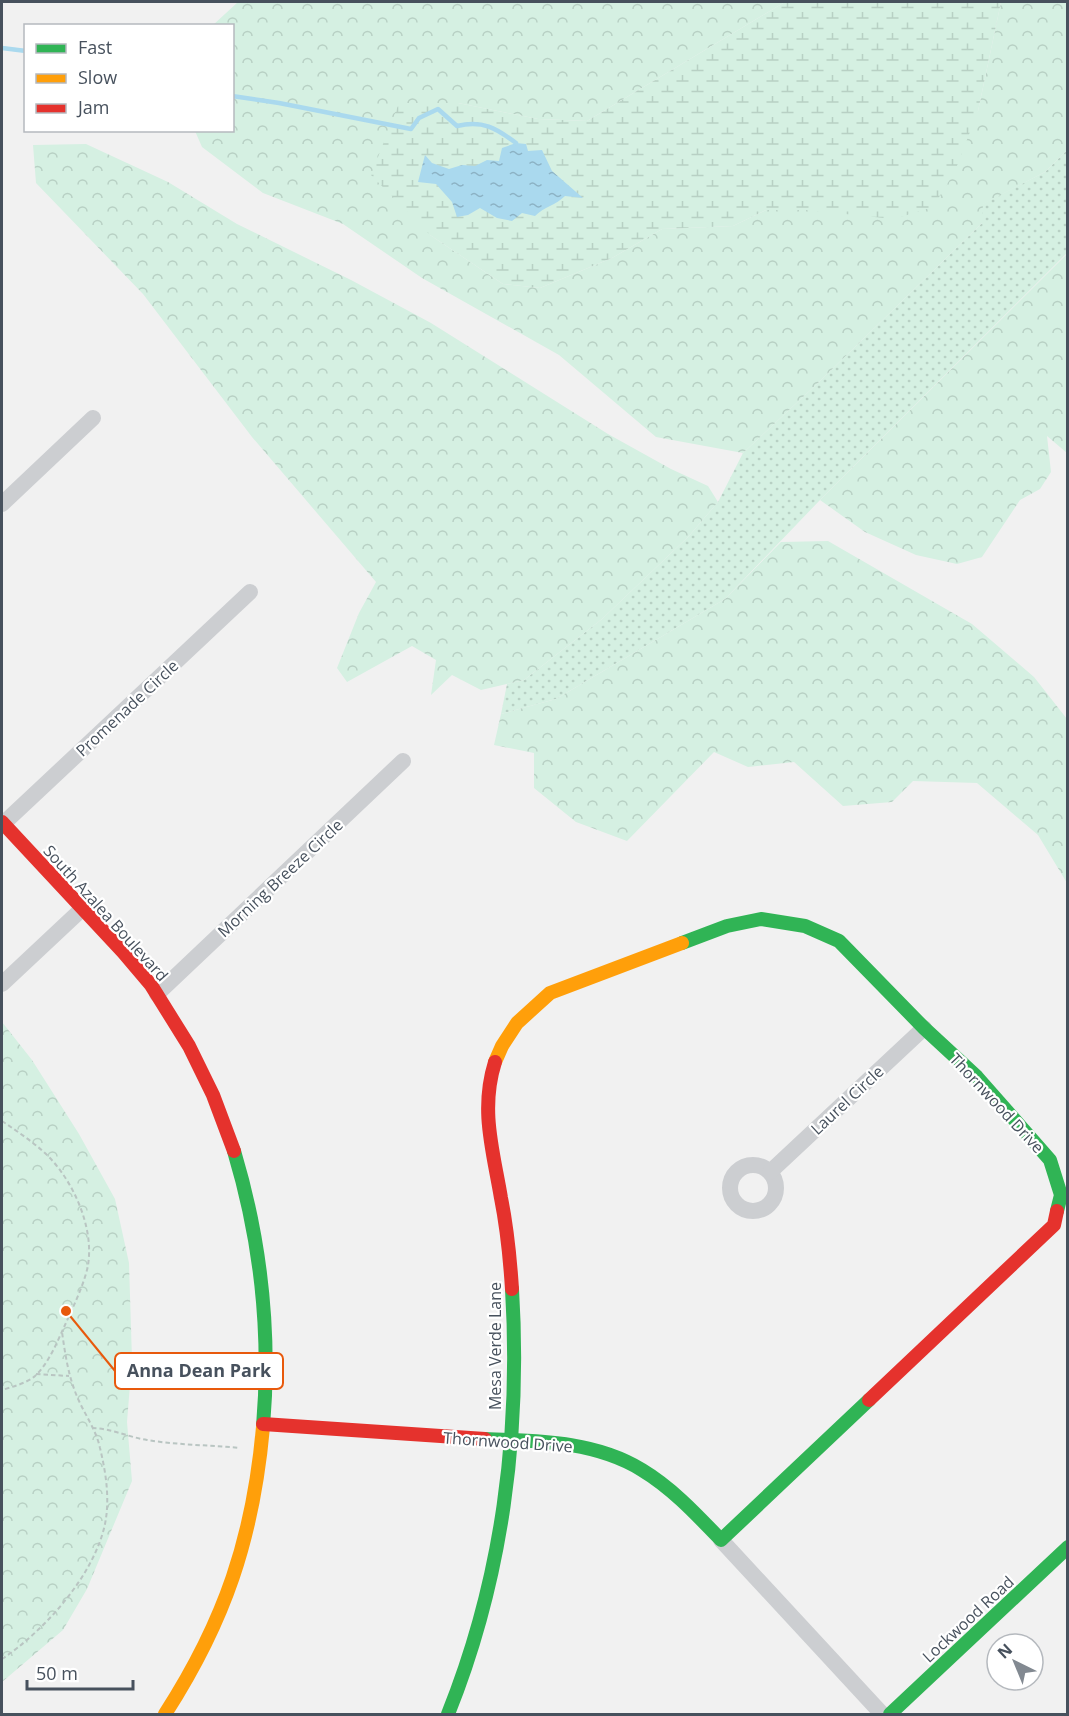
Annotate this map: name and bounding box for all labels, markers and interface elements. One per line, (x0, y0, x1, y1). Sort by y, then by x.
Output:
legend (24, 24, 234, 132)
text: Fast (78, 35, 112, 59)
text: Slow (78, 65, 117, 89)
text: Jam (76, 95, 110, 119)
street label: Promenade Circle (71, 655, 183, 761)
street label: Morning Breeze Circle (213, 814, 347, 942)
street label: South Azalea Boulevard (39, 840, 173, 986)
street label: Thornwood Drive (945, 1048, 1049, 1158)
street label: Laurel Circle (806, 1061, 888, 1139)
street label: Mesa Verde Lane (484, 1282, 506, 1410)
callout: Anna Dean Park (115, 1353, 283, 1389)
text: Anna Dean Park (127, 1358, 272, 1382)
street label: Thornwood Drive (443, 1427, 573, 1457)
street label: Lockwood Road (917, 1571, 1019, 1667)
north arrow (985, 1632, 1045, 1692)
text: N (993, 1639, 1017, 1664)
scale bar (27, 1653, 134, 1691)
text: 50 m (36, 1661, 78, 1685)

